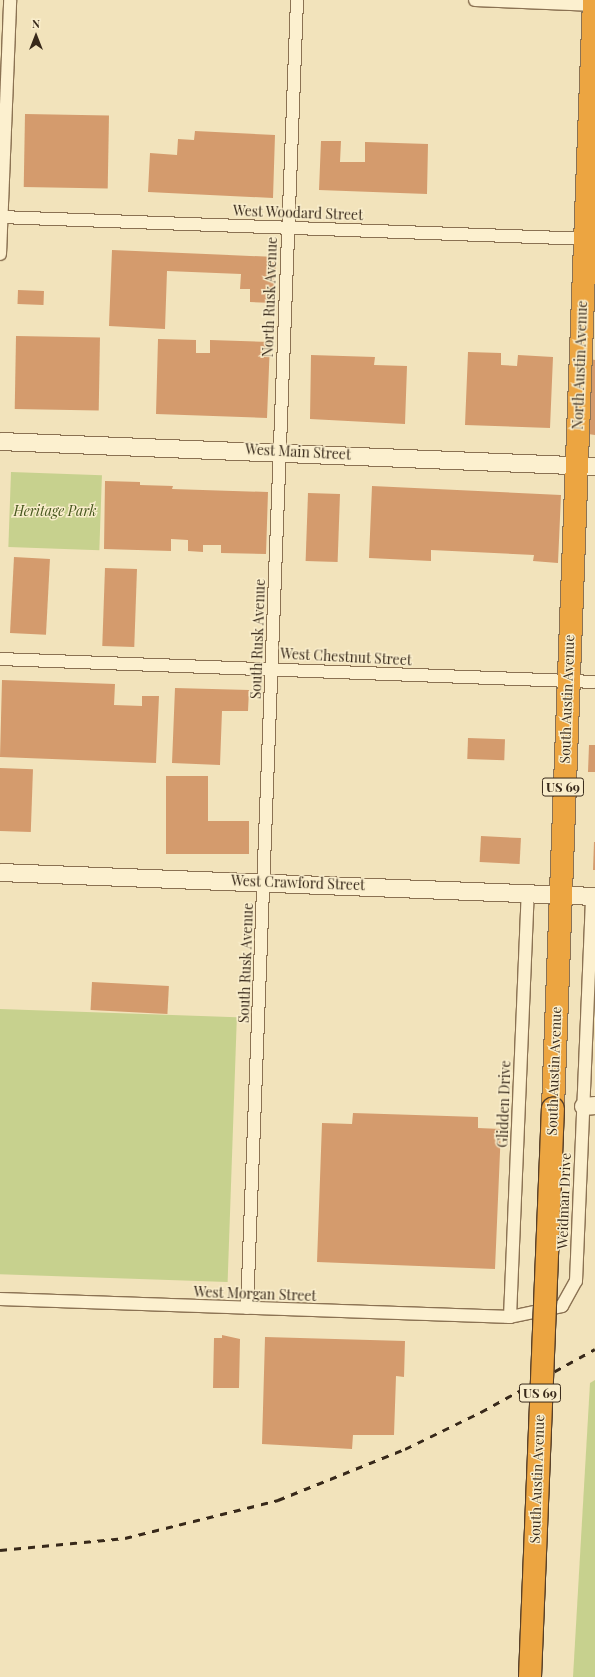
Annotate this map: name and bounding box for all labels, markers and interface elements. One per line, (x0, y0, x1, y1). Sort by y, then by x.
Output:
north arrow (16, 16, 56, 56)
text: N (32, 16, 40, 31)
street label: West Woodard Street (232, 202, 364, 224)
street label: North Rusk Avenue (259, 236, 281, 358)
street label: North Austin Avenue (569, 300, 591, 430)
street label: West Main Street (245, 441, 351, 463)
park label: Heritage Park (14, 503, 96, 519)
street label: South Rusk Avenue (247, 578, 269, 700)
street label: South Austin Avenue (556, 634, 578, 764)
street label: West Chestnut Street (280, 645, 412, 669)
road number: US 69 (541, 776, 585, 798)
street label: West Crawford Street (231, 872, 365, 894)
street label: South Rusk Avenue (235, 902, 257, 1024)
street label: South Austin Avenue (543, 1006, 565, 1136)
street label: Glidden Drive (494, 1060, 514, 1148)
street label: Weidman Drive (554, 1152, 574, 1250)
street label: West Morgan Street (193, 1283, 317, 1305)
road number: US 69 (518, 1382, 562, 1404)
street label: South Austin Avenue (526, 1414, 548, 1544)

